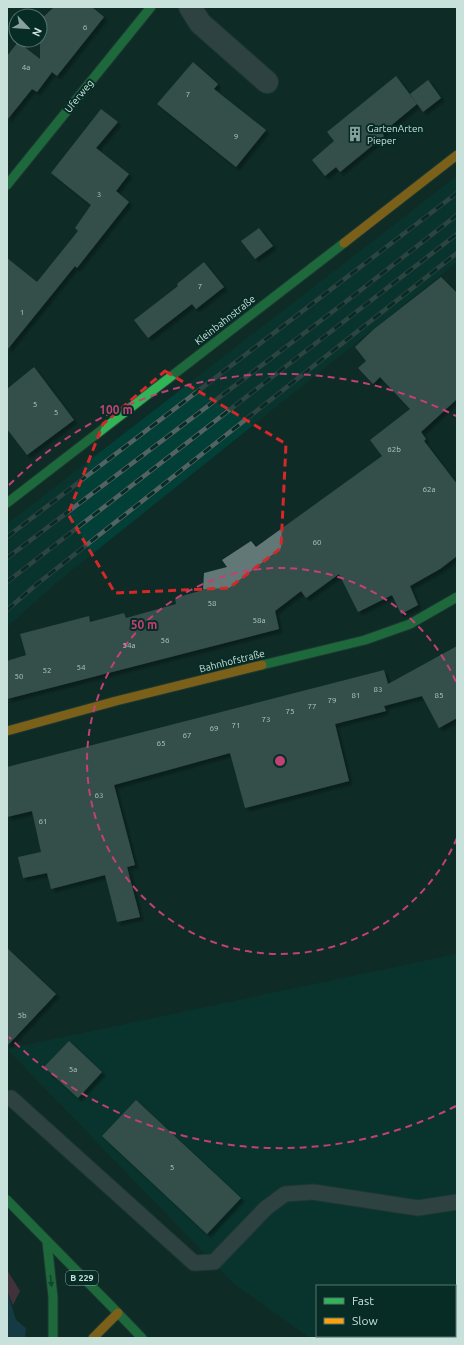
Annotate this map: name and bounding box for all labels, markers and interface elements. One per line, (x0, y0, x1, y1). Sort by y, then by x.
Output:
north arrow (8, 8, 48, 48)
house number: 6 (83, 23, 88, 32)
text: N (30, 26, 44, 38)
house number: 4a (22, 63, 30, 72)
street label: Uferweg (62, 77, 96, 115)
house number: 7 (186, 90, 190, 99)
place label: GartenArten Pieper (367, 123, 423, 146)
building icon: GartenArten Pieper (346, 125, 364, 143)
house number: 9 (234, 132, 238, 141)
house number: 3 (97, 190, 101, 199)
house number: 7 (198, 282, 202, 291)
street label: Kleinbahnstraße (193, 293, 257, 347)
house number: 1 (20, 308, 24, 317)
house number: 5 (33, 400, 37, 409)
text: 100 m (99, 403, 133, 416)
house number: 5 (54, 408, 58, 417)
house number: 62b (387, 445, 401, 454)
house number: 62a (422, 485, 436, 494)
house number: 60 (312, 538, 322, 547)
house number: 58 (207, 599, 217, 608)
house number: 58a (252, 616, 266, 625)
text: 50 m (131, 618, 157, 631)
house number: 56 (160, 636, 170, 645)
house number: 54a (122, 641, 136, 650)
street label: Bahnhofstraße (198, 648, 266, 674)
house number: 54 (76, 663, 86, 672)
house number: 52 (42, 666, 52, 675)
house number: 50 (14, 672, 24, 681)
house number: 83 (373, 685, 383, 694)
house number: 81 (351, 691, 361, 700)
house number: 85 (434, 691, 444, 700)
house number: 79 (327, 696, 337, 705)
house number: 77 (307, 702, 317, 711)
house number: 75 (285, 707, 295, 716)
house number: 73 (261, 715, 271, 724)
house number: 71 (231, 721, 241, 730)
house number: 69 (209, 724, 219, 733)
house number: 67 (182, 731, 192, 740)
house number: 65 (156, 739, 166, 748)
centre of rings (273, 754, 287, 768)
house number: 63 (94, 791, 104, 800)
house number: 61 (38, 817, 48, 826)
house number: 5b (17, 1011, 27, 1020)
house number: 5a (69, 1065, 77, 1074)
house number: 5 (170, 1163, 174, 1172)
road number: B 229 (66, 1271, 98, 1285)
one-way arrow (48, 1275, 55, 1287)
legend (316, 1285, 456, 1337)
text: Fast (352, 1294, 374, 1307)
text: Slow (352, 1314, 378, 1327)

